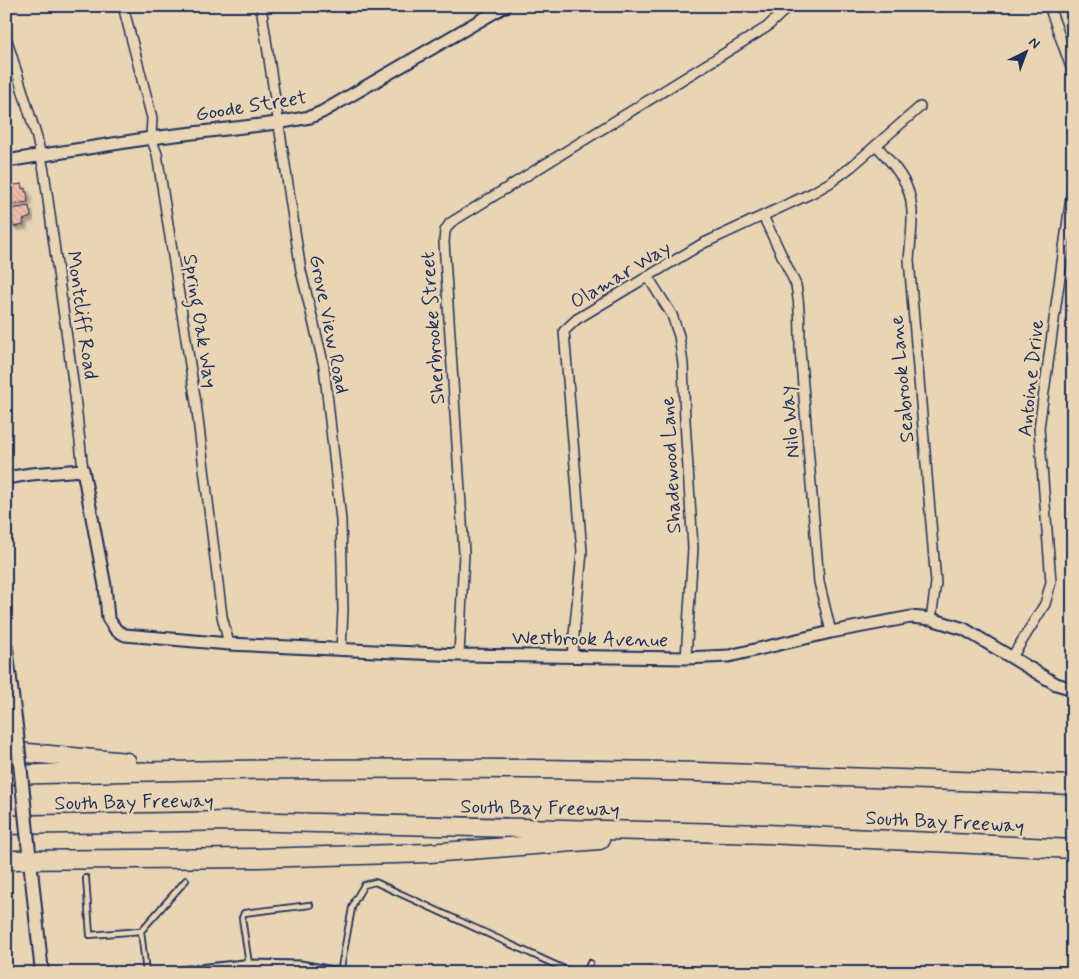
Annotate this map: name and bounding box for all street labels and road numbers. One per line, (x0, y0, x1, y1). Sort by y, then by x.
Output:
street label: Goode Street (194, 84, 309, 129)
street label: Olamar Way (566, 235, 676, 316)
street label: Montcliff Road (59, 249, 104, 381)
street label: Sherbrooke Street (415, 250, 452, 405)
street label: Spring Oak Way (174, 252, 223, 390)
street label: Grove View Road (302, 252, 355, 396)
street label: Seabrook Lane (883, 314, 922, 444)
street label: Antoine Drive (1012, 318, 1051, 438)
street label: Nilo Way (774, 384, 807, 459)
street label: Shadewood Lane (654, 396, 689, 534)
street label: Westbrook Avenue (512, 625, 668, 654)
street label: South Bay Freeway (54, 788, 214, 817)
street label: South Bay Freeway (460, 794, 620, 823)
street label: South Bay Freeway (865, 805, 1025, 840)

